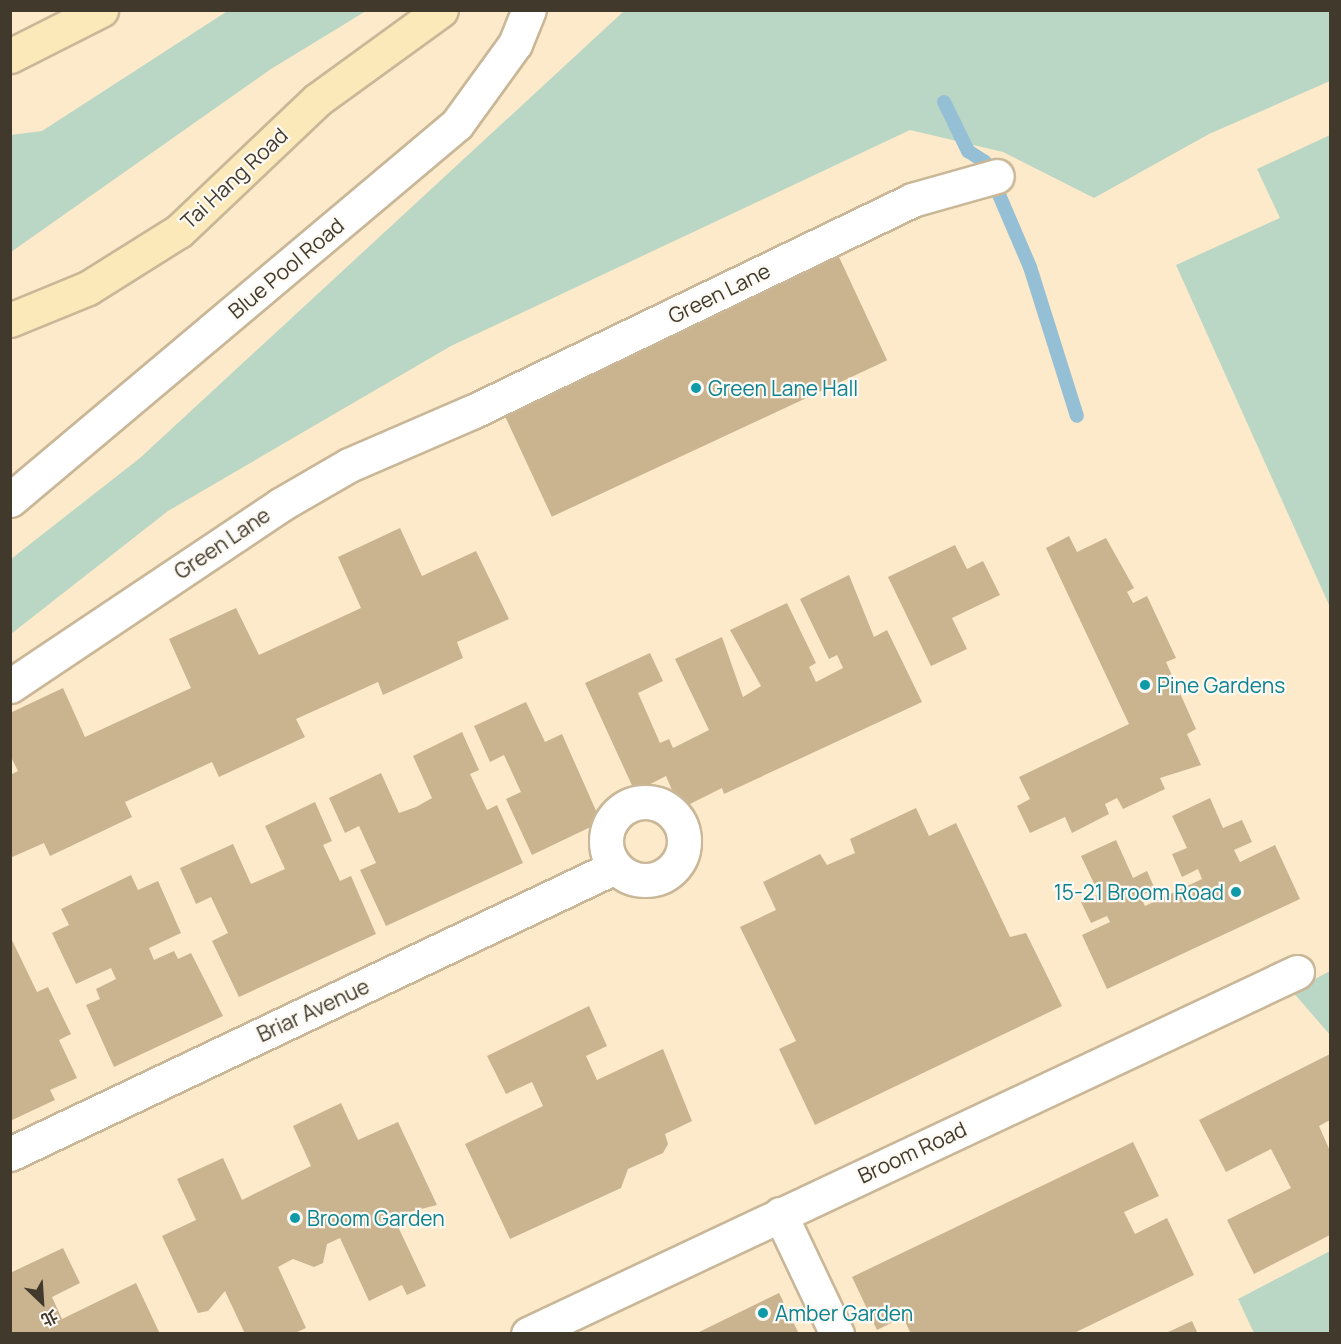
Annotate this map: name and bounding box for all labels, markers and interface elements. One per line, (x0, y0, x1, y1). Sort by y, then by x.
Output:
street label: Tai Hang Road (175, 122, 293, 234)
street label: Blue Pool Road (223, 212, 349, 324)
street label: Green Lane (664, 258, 774, 328)
place label: Green Lane Hall (708, 375, 858, 401)
marker: Green Lane Hall (689, 381, 703, 395)
street label: Green Lane (169, 502, 275, 584)
place label: Pine Gardens (1157, 672, 1285, 698)
marker: Pine Gardens (1138, 678, 1152, 692)
place label: 15-21 Broom Road (1054, 879, 1224, 905)
marker: 15-21 Broom Road (1229, 885, 1243, 899)
street label: Briar Avenue (253, 973, 373, 1047)
street label: Broom Road (854, 1116, 970, 1188)
place label: Broom Garden (307, 1205, 445, 1231)
marker: Broom Garden (288, 1211, 302, 1225)
north arrow (12, 1272, 72, 1332)
place label: Amber Garden (775, 1300, 913, 1326)
text: 北 (38, 1305, 62, 1332)
marker: Amber Garden (756, 1306, 770, 1320)

